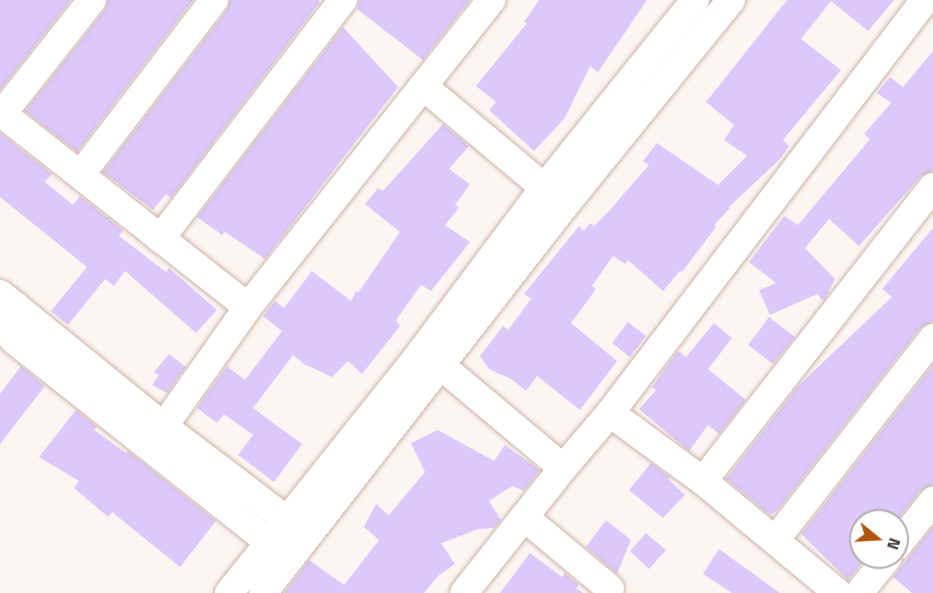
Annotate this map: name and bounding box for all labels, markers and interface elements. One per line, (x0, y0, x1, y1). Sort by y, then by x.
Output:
north arrow (849, 509, 909, 569)
text: N (881, 535, 907, 553)

